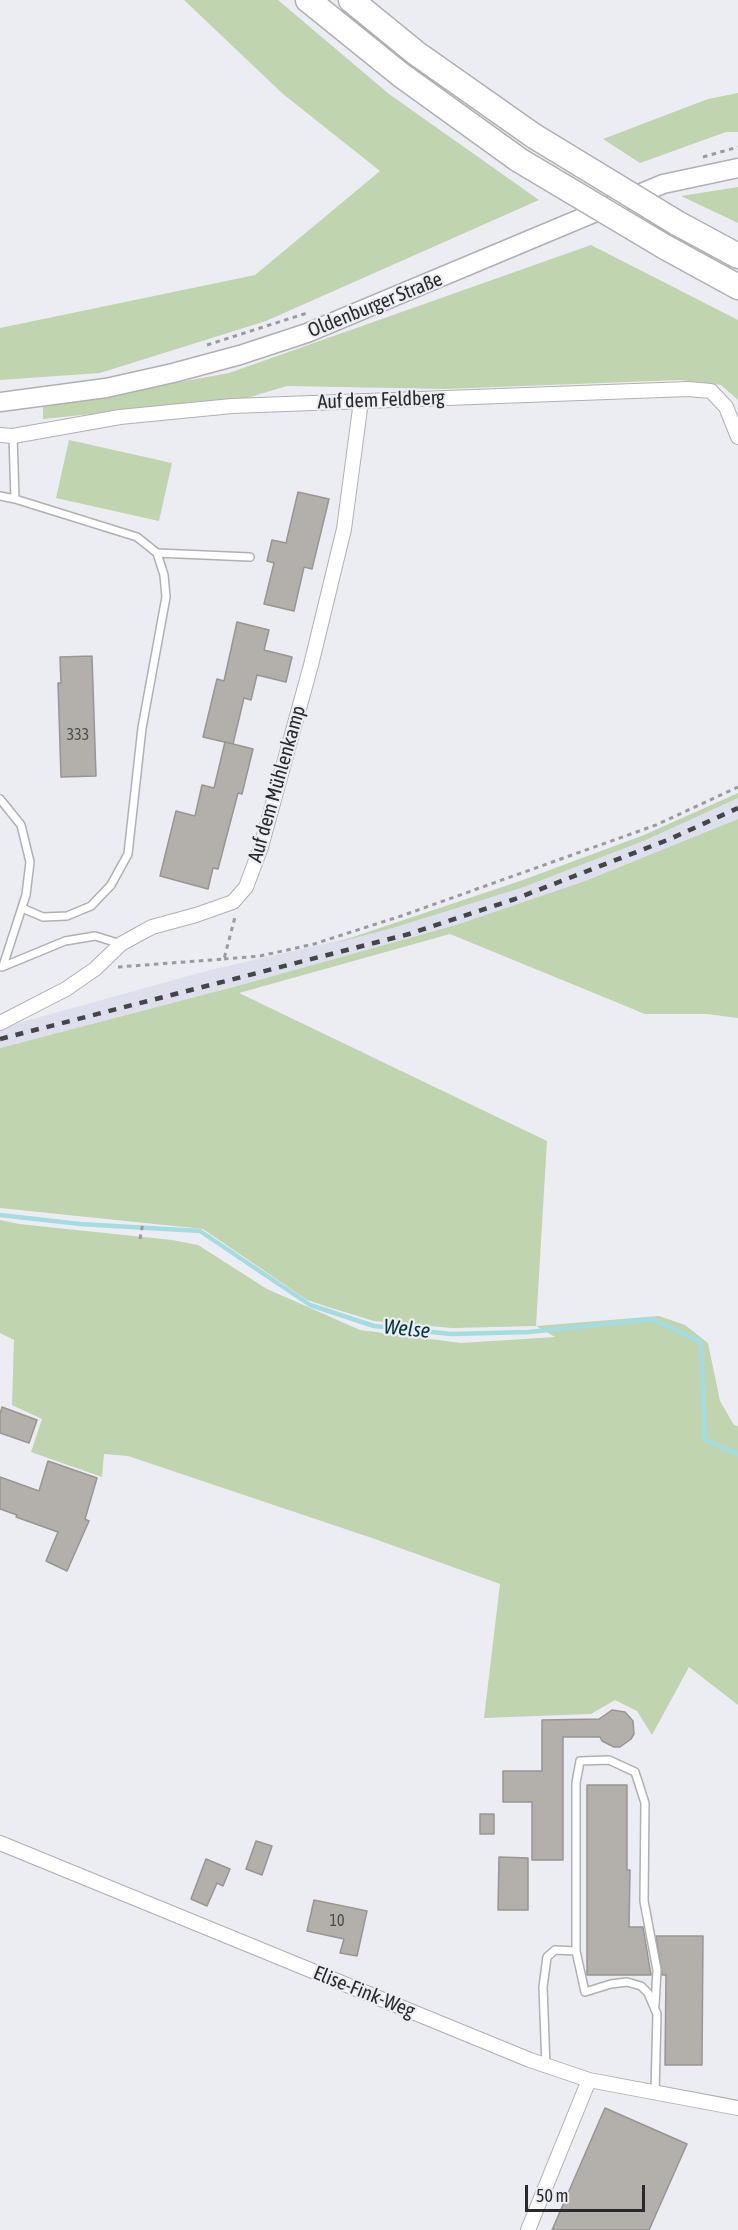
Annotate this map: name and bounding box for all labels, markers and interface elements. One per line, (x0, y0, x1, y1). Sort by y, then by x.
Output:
street label: Oldenburger Straße (304, 267, 446, 343)
street label: Auf dem Feldberg (317, 386, 445, 414)
street label: Auf dem Mühlenkamp (243, 703, 311, 865)
house number: 333 (67, 725, 89, 745)
water label: Welse (382, 1314, 432, 1344)
house number: 10 (329, 1911, 345, 1931)
street label: Elise-Fink-Weg (310, 1961, 418, 2023)
scale bar (528, 2173, 648, 2211)
text: 50 m (536, 2185, 568, 2206)

